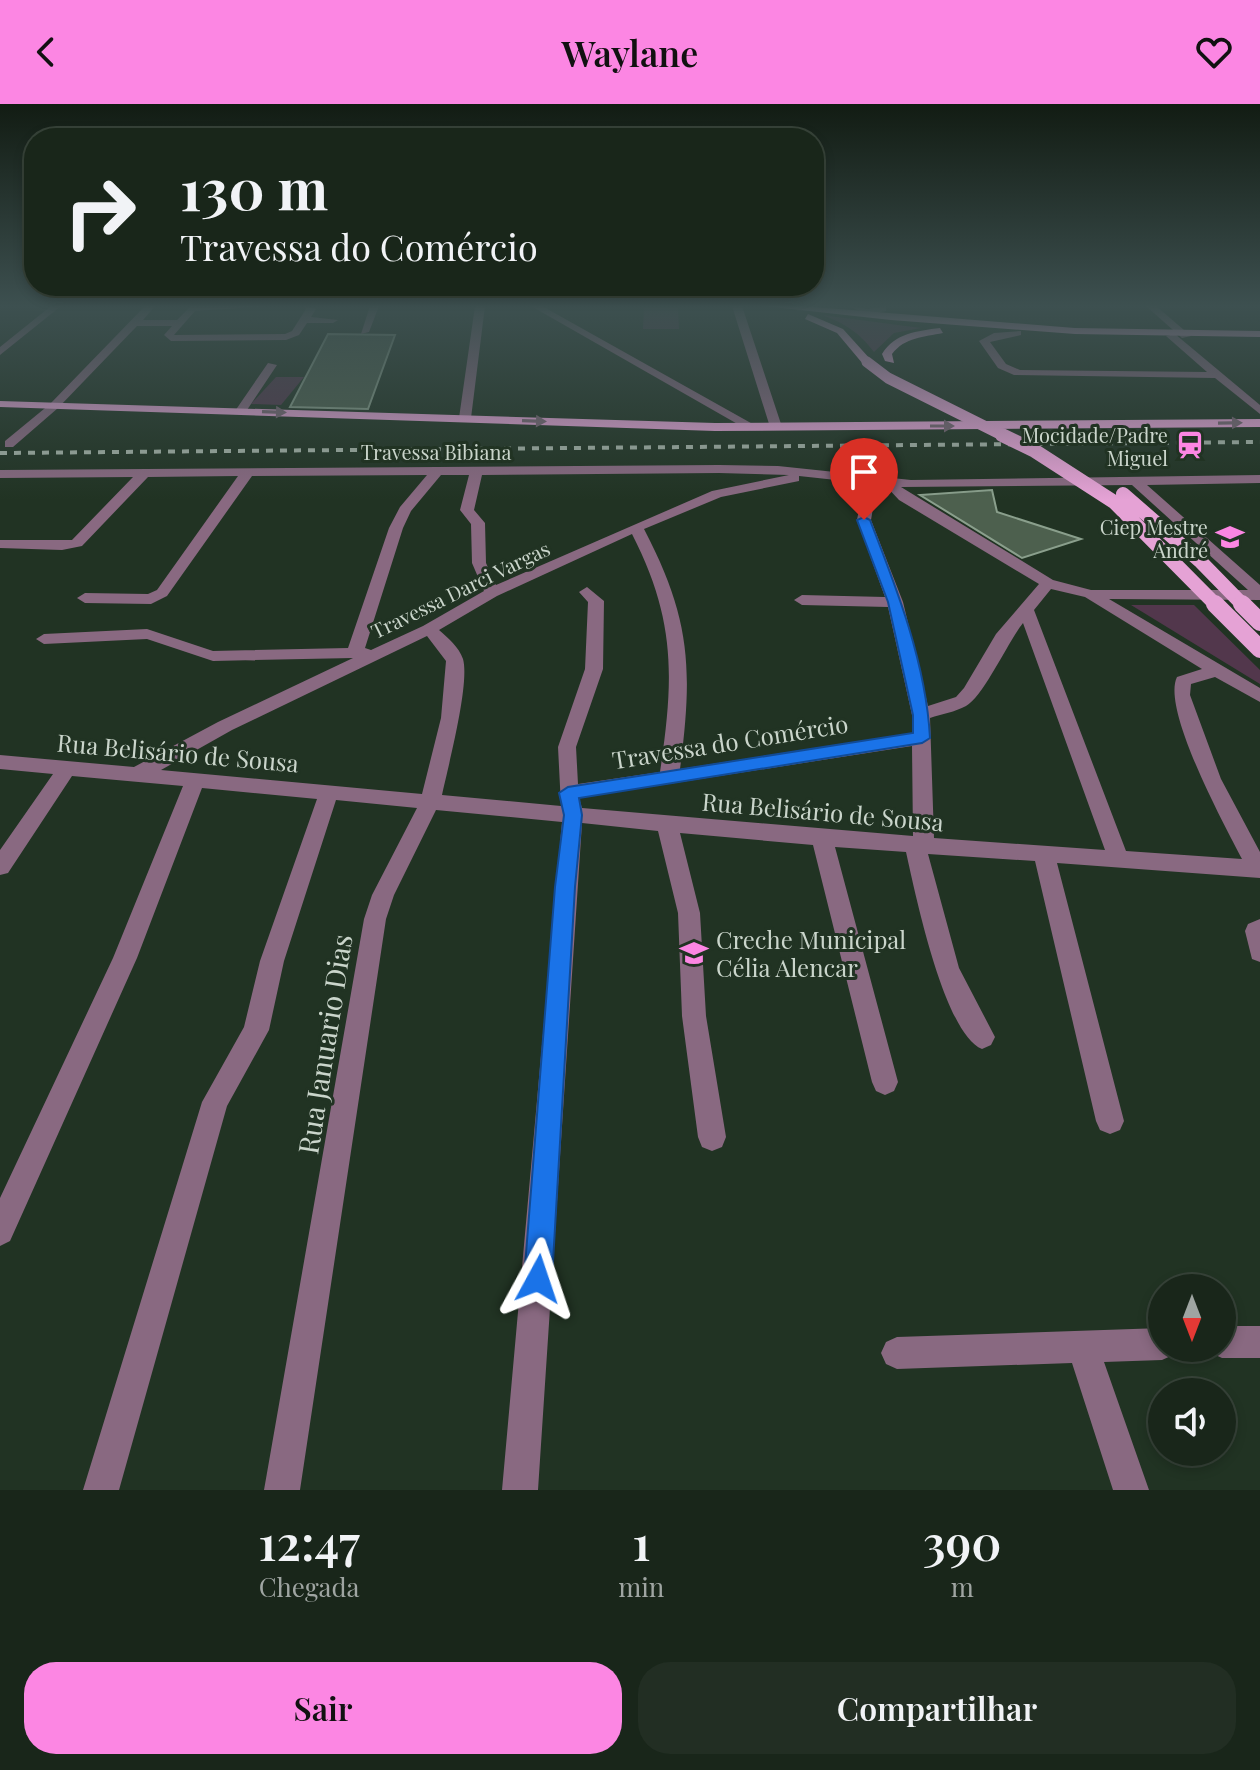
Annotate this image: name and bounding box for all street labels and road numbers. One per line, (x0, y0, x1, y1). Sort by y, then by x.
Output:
street label: Travessa Bibiana (361, 438, 511, 465)
street label: Travessa Darci Vargas (366, 534, 554, 644)
street label: Travessa do Comércio (610, 707, 850, 775)
street label: Rua Belisário de Sousa (56, 725, 300, 779)
street label: Rua Belisário de Sousa (701, 784, 945, 838)
street label: Rua Januario Dias (288, 931, 360, 1157)

